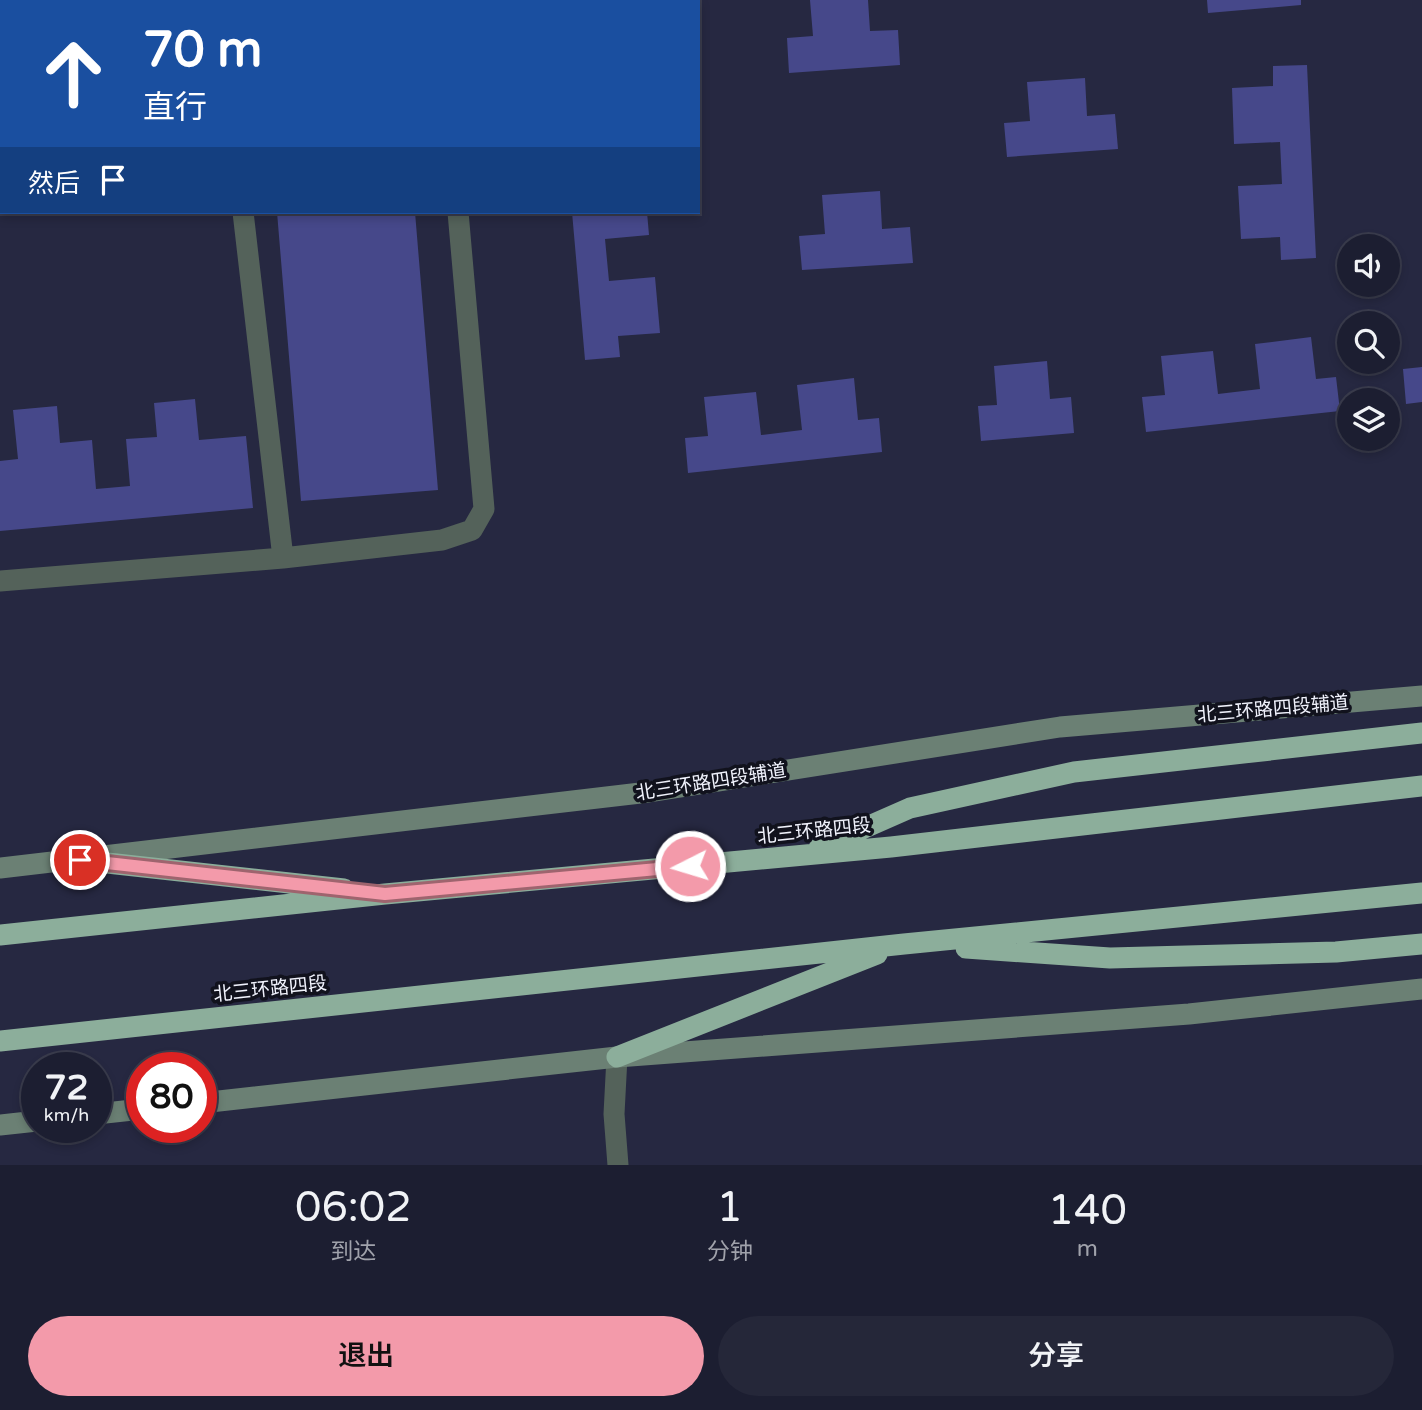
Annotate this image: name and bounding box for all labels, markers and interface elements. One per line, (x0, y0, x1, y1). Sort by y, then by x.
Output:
text: 70 m (143, 21, 262, 80)
icon: ahead (28, 28, 119, 119)
text: 直行 (143, 89, 207, 127)
icon: arrive (94, 161, 132, 199)
text: 然后 (28, 168, 80, 199)
map controls (1337, 234, 1400, 451)
button: sound (1337, 234, 1400, 297)
button: search (1337, 311, 1400, 374)
button: layers (1337, 388, 1400, 451)
street label: 北三环路四段辅道 (1196, 691, 1350, 727)
street label: 北三环路四段辅道 (634, 759, 788, 805)
street label: 北三环路四段 (756, 814, 872, 848)
position arrow (653, 829, 727, 903)
pin (50, 830, 110, 890)
icon: arrive (61, 841, 99, 879)
street label: 北三环路四段 (212, 972, 328, 1006)
speed limit sign: 80 (126, 1052, 217, 1143)
text: 72 (45, 1067, 88, 1109)
text: km/h (44, 1104, 89, 1126)
text: 06:02 (295, 1182, 412, 1233)
text: 1 (716, 1182, 743, 1233)
text: 140 (1048, 1185, 1127, 1236)
text: m (1077, 1235, 1098, 1263)
text: 到达 (330, 1238, 376, 1266)
text: 分钟 (707, 1238, 753, 1266)
button: 退出 (28, 1316, 704, 1396)
button: 分享 (718, 1316, 1394, 1396)

